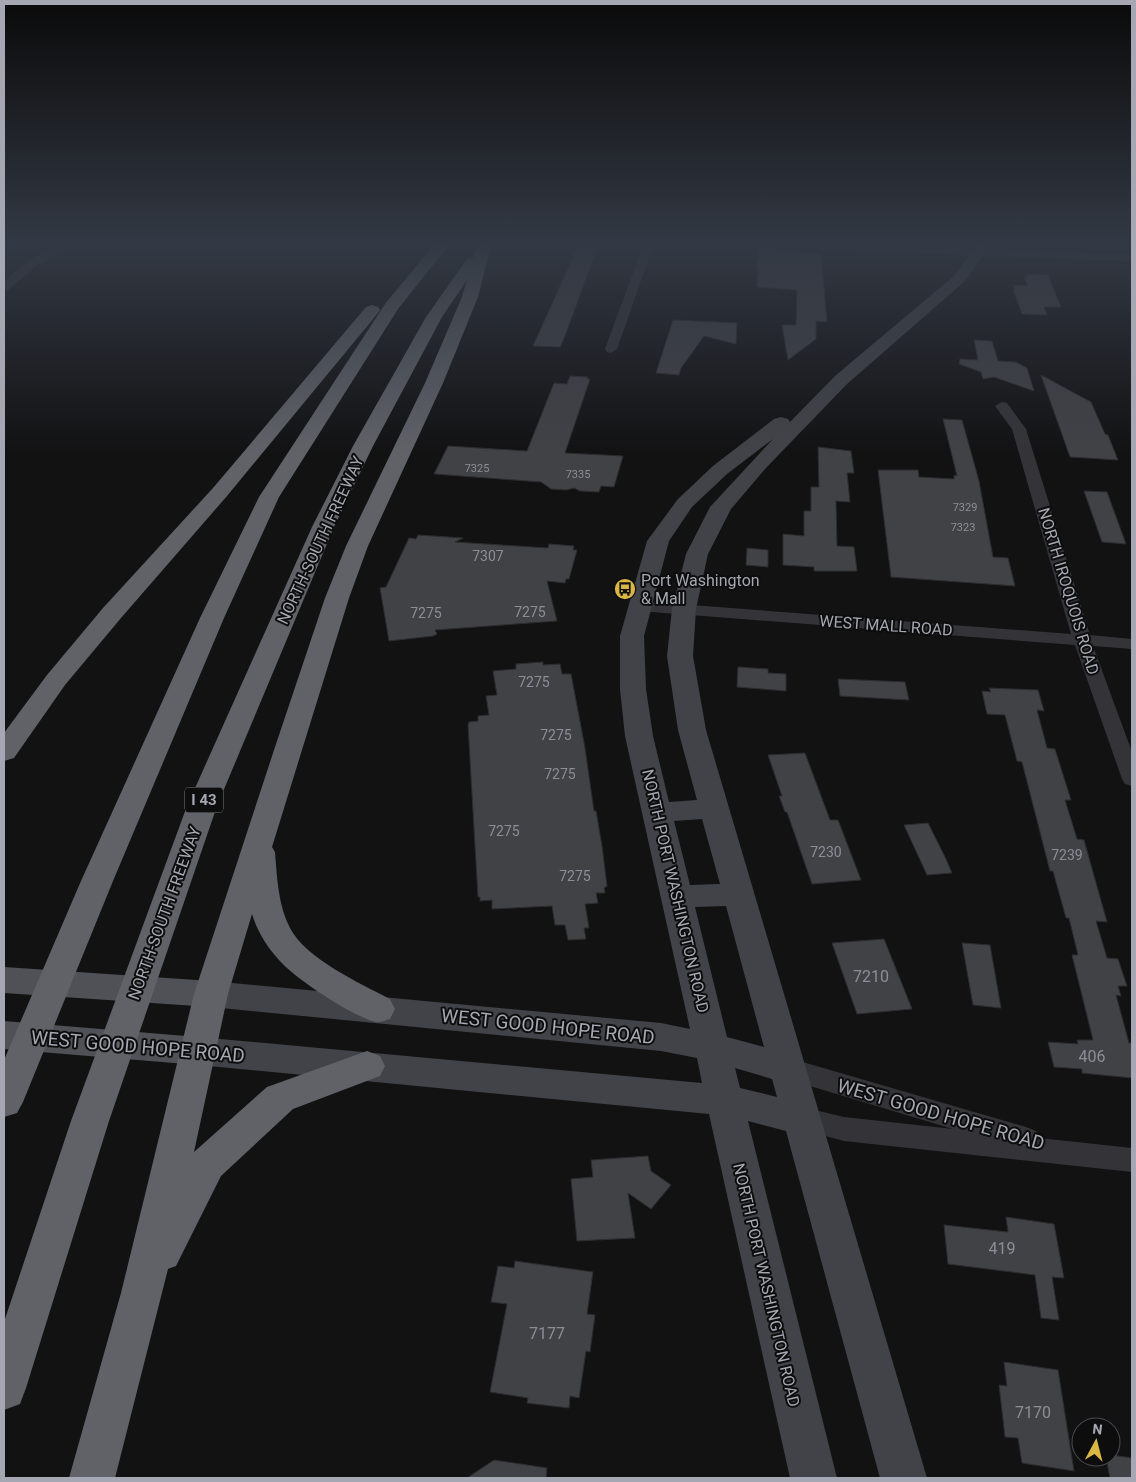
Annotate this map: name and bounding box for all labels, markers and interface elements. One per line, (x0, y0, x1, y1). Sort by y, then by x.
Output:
street label: NORTH-SOUTH FREEWAY (273, 453, 368, 627)
house number: 7325 (465, 462, 489, 475)
house number: 7335 (566, 468, 590, 481)
house number: 7329 (953, 501, 977, 514)
street label: NORTH IROQUOIS ROAD (1034, 505, 1103, 677)
house number: 7323 (951, 521, 975, 534)
house number: 7307 (472, 548, 504, 564)
place label: Port Washington & Mall (641, 571, 760, 608)
bus stop icon: Port Washington & Mall (613, 577, 637, 601)
house number: 7275 (514, 604, 546, 620)
house number: 7275 (410, 605, 442, 621)
street label: WEST MALL ROAD (819, 611, 953, 640)
house number: 7275 (518, 674, 550, 690)
house number: 7275 (540, 727, 572, 743)
house number: 7275 (544, 766, 576, 782)
street label: NORTH PORT WASHINGTON ROAD (638, 767, 713, 1015)
road number: I 43 (185, 788, 223, 812)
house number: 7275 (488, 823, 520, 839)
street label: NORTH-SOUTH FREEWAY (124, 824, 205, 1002)
house number: 7230 (810, 844, 842, 860)
house number: 7239 (1051, 847, 1083, 863)
house number: 7275 (559, 868, 591, 884)
house number: 7210 (853, 967, 889, 986)
street label: WEST GOOD HOPE ROAD (440, 1004, 656, 1049)
street label: WEST GOOD HOPE ROAD (30, 1026, 246, 1067)
house number: 406 (1079, 1047, 1105, 1066)
street label: WEST GOOD HOPE ROAD (835, 1074, 1047, 1155)
street label: NORTH PORT WASHINGTON ROAD (729, 1161, 804, 1409)
house number: 419 (989, 1239, 1015, 1258)
house number: 7177 (529, 1324, 565, 1343)
house number: 7170 (1015, 1403, 1051, 1422)
north arrow (1071, 1417, 1121, 1467)
text: N (1092, 1421, 1103, 1438)

